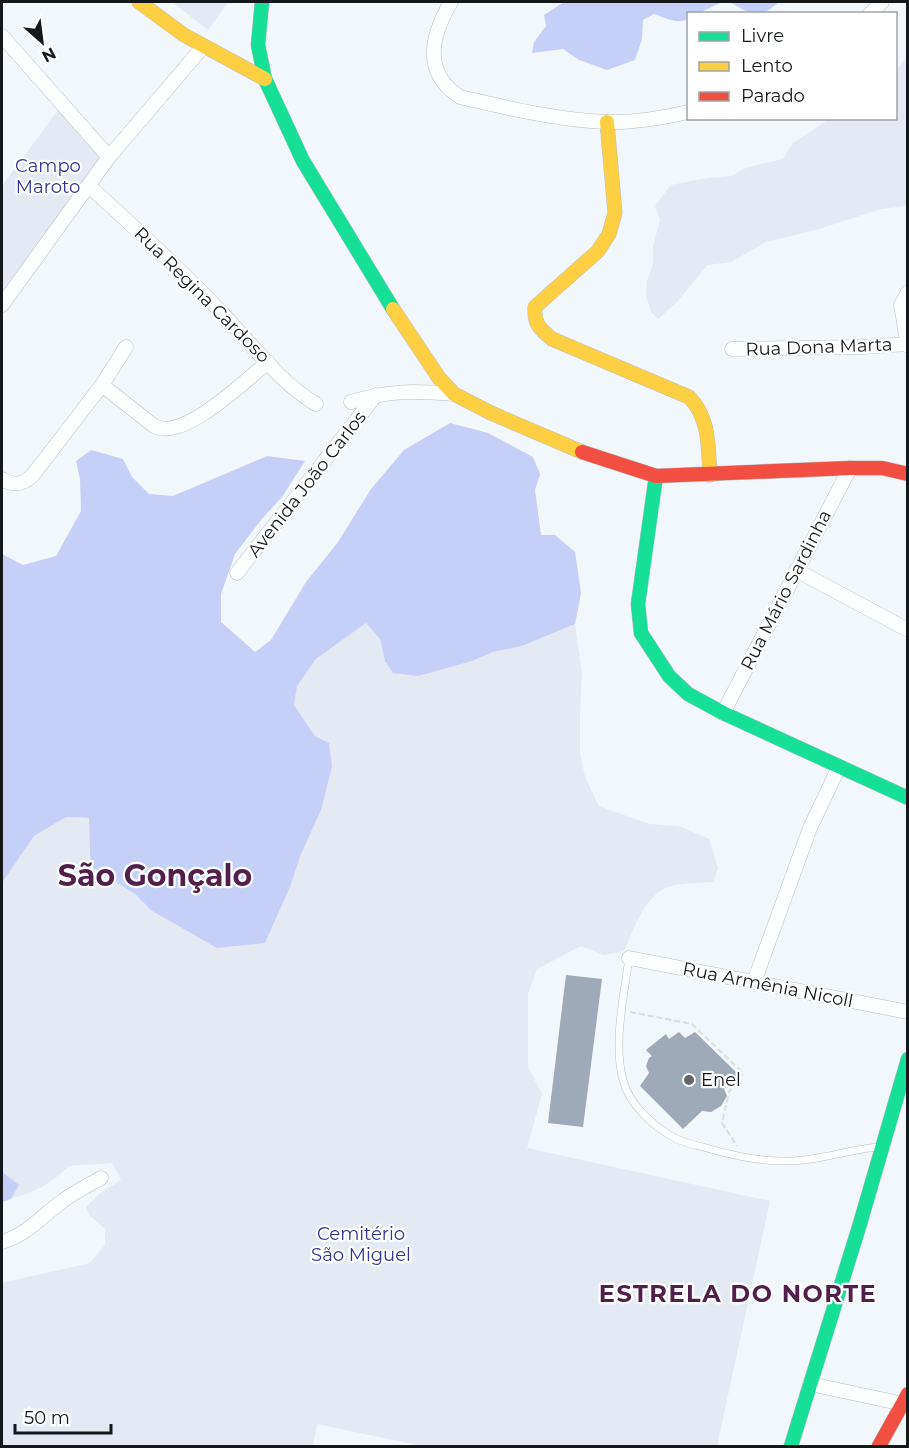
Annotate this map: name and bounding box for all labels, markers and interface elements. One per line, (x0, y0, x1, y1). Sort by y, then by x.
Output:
north arrow (12, 12, 72, 72)
legend (687, 12, 897, 120)
text: Livre (741, 25, 784, 47)
text: N (39, 43, 59, 66)
text: Lento (741, 55, 793, 77)
text: Parado (741, 85, 805, 107)
park label: Campo Maroto (15, 155, 81, 198)
street label: Rua Regina Cardoso (130, 223, 274, 367)
street label: Rua Dona Marta (745, 333, 893, 361)
street label: Avenida João Carlos (243, 406, 371, 561)
street label: Rua Mário Sardinha (736, 506, 836, 674)
district label: São Gonçalo (58, 857, 252, 894)
street label: Rua Armênia Nicoll (681, 958, 855, 1012)
place label: Enel (701, 1069, 741, 1091)
marker: Enel (682, 1073, 696, 1087)
park label: Cemitério São Miguel (311, 1223, 411, 1266)
district label: ESTRELA DO NORTE (599, 1279, 877, 1308)
scale bar (15, 1397, 111, 1435)
text: 50 m (24, 1407, 70, 1429)

